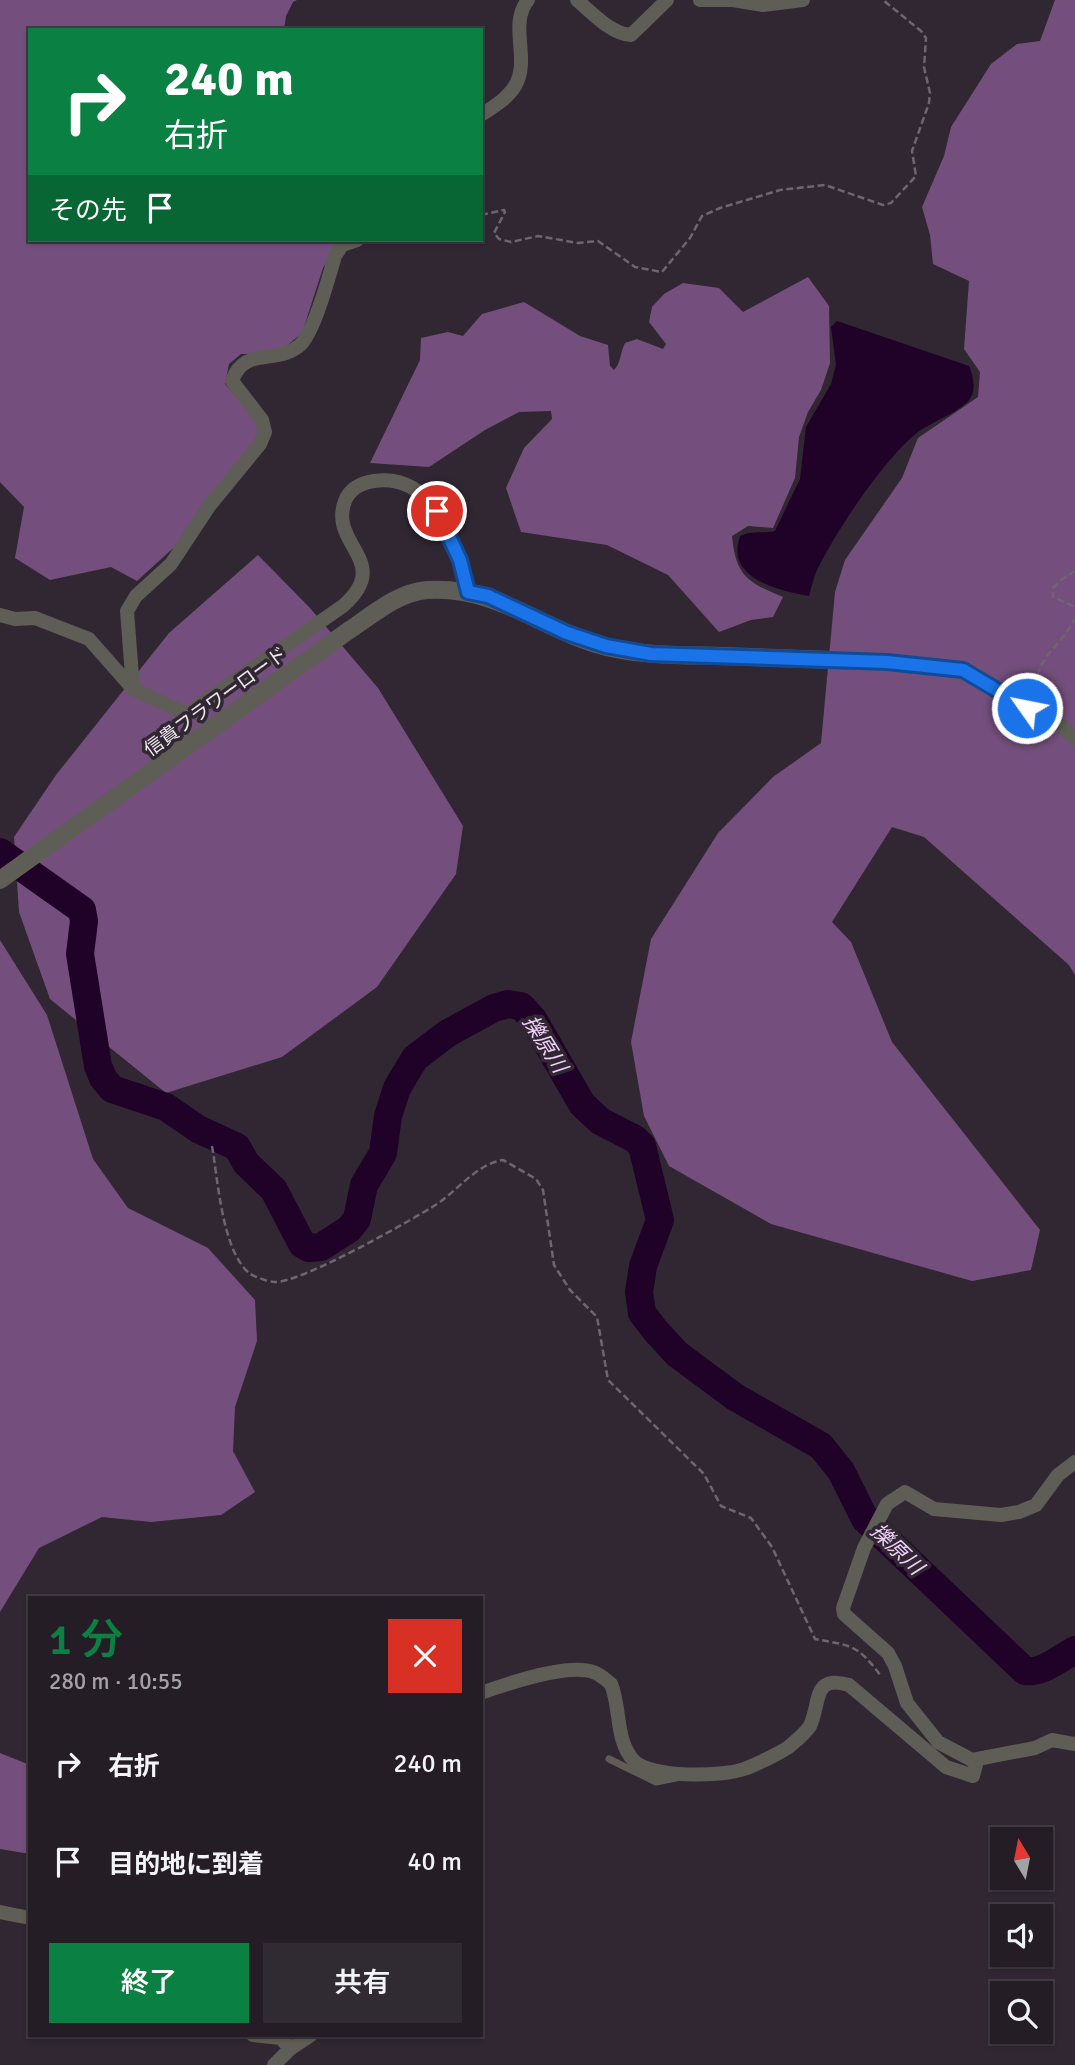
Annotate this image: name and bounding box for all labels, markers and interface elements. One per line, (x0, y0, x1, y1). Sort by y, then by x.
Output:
text: 240 m (164, 49, 294, 109)
icon: right (49, 56, 140, 147)
text: 右折 (164, 116, 228, 155)
icon: arrive (141, 189, 179, 227)
text: その先 (49, 195, 127, 227)
pin (407, 481, 467, 541)
icon: arrive (418, 492, 456, 530)
street label: 信貴フラワーロード (139, 642, 292, 762)
position arrow (990, 671, 1064, 745)
water label: 擽原川 (517, 1010, 574, 1079)
water label: 擽原川 (865, 1518, 930, 1582)
text: 1 分 (49, 1615, 123, 1666)
button: close (388, 1619, 462, 1693)
text: 280 m · 10:55 (49, 1667, 183, 1696)
icon: right (49, 1745, 87, 1783)
text: 240 m (393, 1748, 462, 1780)
text: 右折 (108, 1751, 160, 1783)
north arrow (990, 1827, 1054, 1890)
map controls (990, 1827, 1053, 2044)
icon: arrive (49, 1843, 87, 1881)
text: 40 m (407, 1846, 462, 1878)
text: 目的地に到着 (108, 1849, 264, 1881)
button: sound (990, 1904, 1053, 1967)
button: 終了 (49, 1943, 249, 2023)
button: 共有 (263, 1943, 462, 2023)
button: search (990, 1981, 1053, 2044)

